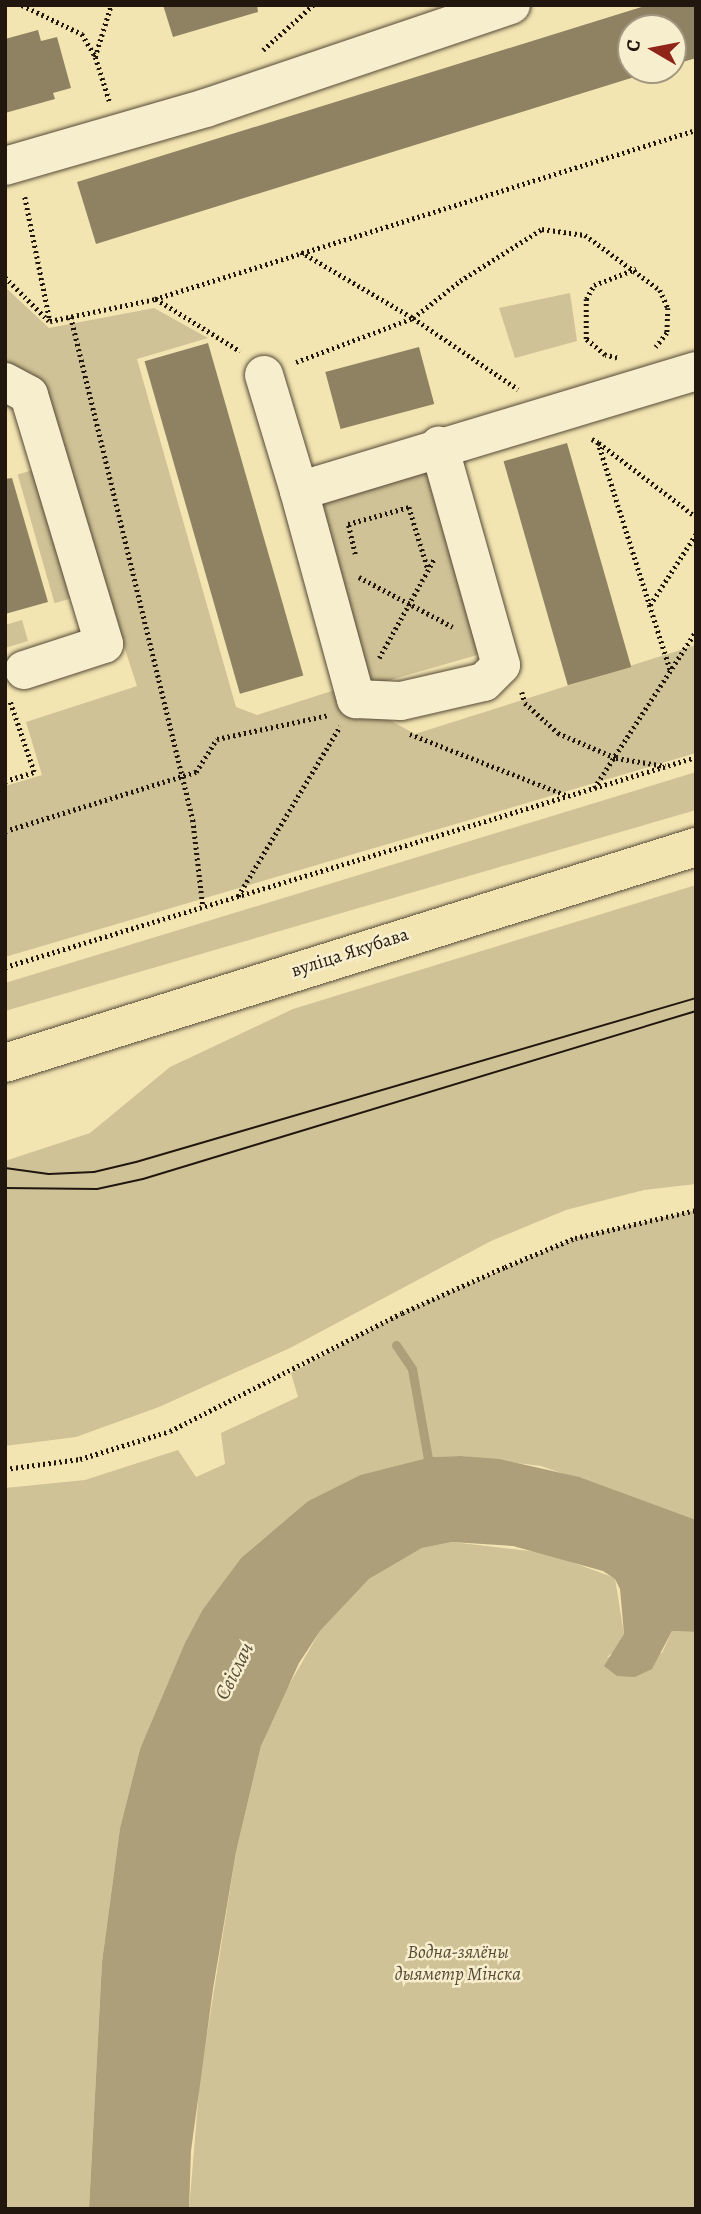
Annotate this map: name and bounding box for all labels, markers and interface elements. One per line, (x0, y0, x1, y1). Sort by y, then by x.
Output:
north arrow (617, 14, 687, 84)
text: С (619, 38, 647, 54)
street label: вуліца Якубава (288, 923, 412, 983)
water label: Свіслач (209, 1638, 259, 1704)
park label: Водна-зялёны дыяметр Мінска (395, 1942, 521, 1986)

